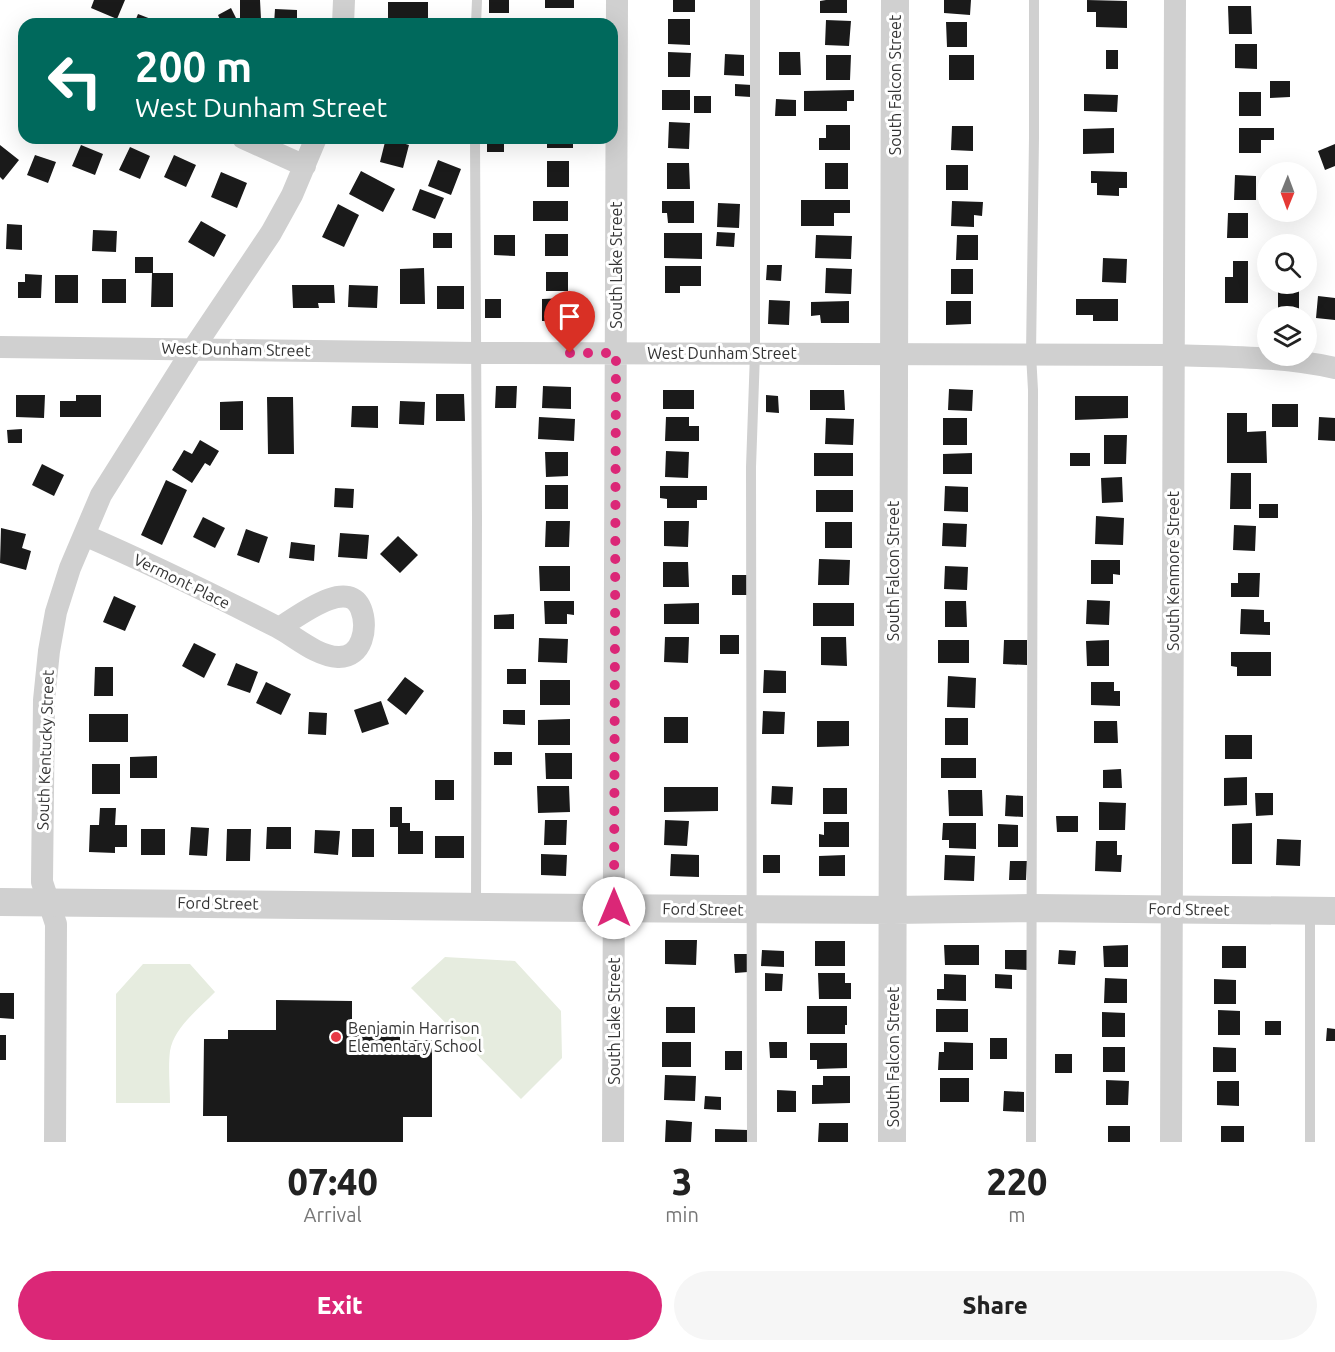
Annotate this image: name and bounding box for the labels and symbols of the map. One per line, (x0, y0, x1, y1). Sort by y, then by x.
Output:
street label: South Falcon Street (886, 14, 904, 155)
north arrow (1257, 162, 1317, 222)
street label: South Lake Street (607, 201, 625, 329)
pin (544, 291, 595, 353)
street label: West Dunham Street (161, 339, 312, 359)
street label: West Dunham Street (647, 344, 797, 362)
street label: South Kenmore Street (1164, 490, 1182, 651)
street label: South Falcon Street (884, 500, 902, 641)
street label: Vermont Place (131, 550, 233, 612)
street label: South Kentucky Street (33, 669, 57, 831)
position arrow (582, 876, 646, 940)
street label: Ford Street (177, 893, 260, 913)
street label: Ford Street (662, 899, 745, 919)
street label: Ford Street (1148, 899, 1231, 919)
street label: South Lake Street (605, 957, 623, 1085)
street label: South Falcon Street (884, 986, 902, 1127)
place label: Benjamin Harrison Elementary School (348, 1019, 482, 1055)
marker: Benjamin Harrison Elementary School (329, 1030, 343, 1044)

